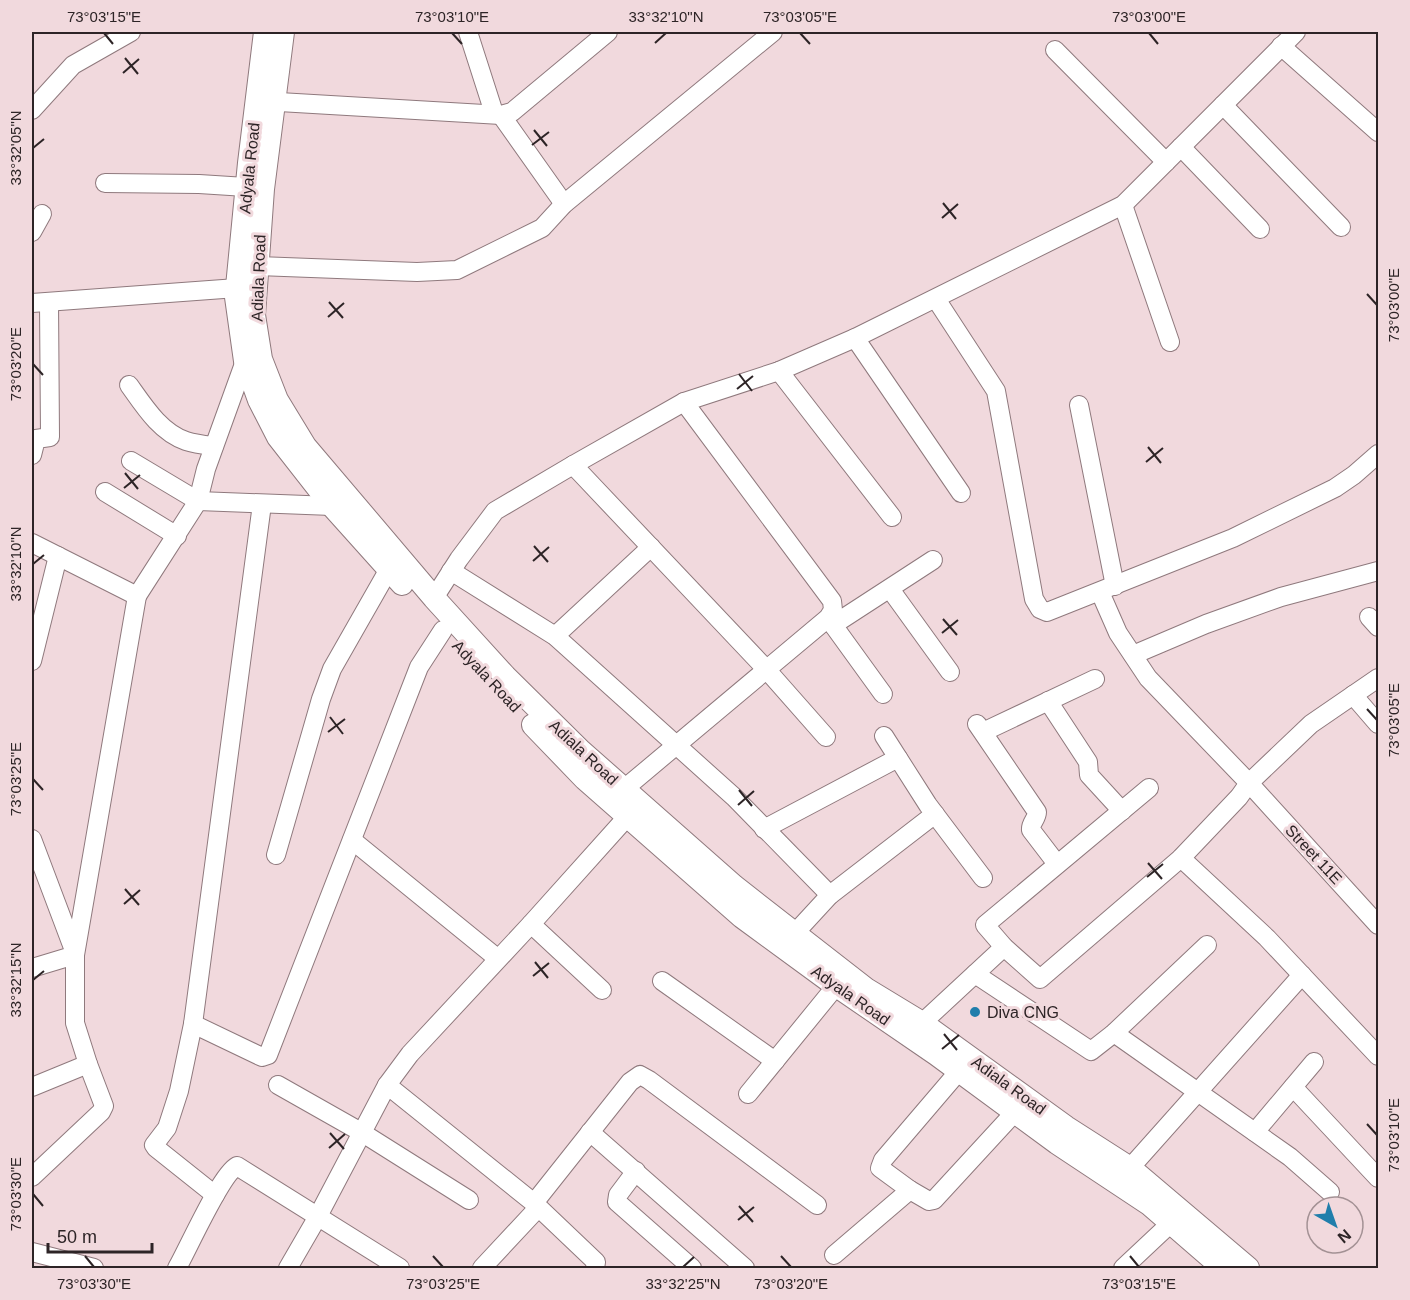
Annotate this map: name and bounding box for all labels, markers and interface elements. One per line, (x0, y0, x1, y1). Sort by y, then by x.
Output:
text: 73°03'15"E (67, 8, 141, 25)
text: 73°03'10"E (415, 8, 489, 25)
text: 33°32'10"N (628, 8, 704, 25)
text: 73°03'05"E (763, 8, 837, 25)
text: 73°03'00"E (1112, 8, 1186, 25)
text: 33°32'05"N (7, 110, 24, 186)
street label: Adyala Road (236, 122, 263, 215)
street label: Adiala Road (248, 234, 269, 322)
text: 73°03'00"E (1385, 268, 1402, 342)
text: 73°03'20"E (7, 327, 24, 401)
text: 33°32'10"N (7, 526, 24, 602)
street label: Adyala Road (449, 637, 524, 716)
text: 73°03'05"E (1385, 683, 1402, 757)
street label: Adiala Road (546, 716, 621, 788)
text: 73°03'25"E (7, 742, 24, 816)
street label: Street 11E (1282, 821, 1345, 887)
text: 33°32'15"N (7, 942, 24, 1018)
street label: Adyala Road (808, 962, 893, 1029)
place label: Diva CNG (987, 1004, 1059, 1021)
marker: Diva CNG (968, 1005, 982, 1019)
street label: Adiala Road (968, 1053, 1049, 1118)
text: 73°03'10"E (1385, 1098, 1402, 1172)
text: 73°03'30"E (7, 1157, 24, 1231)
north arrow (1305, 1195, 1365, 1255)
scale bar (48, 1216, 152, 1254)
text: N (1334, 1226, 1354, 1246)
text: 50 m (57, 1227, 97, 1247)
text: 73°03'30"E (57, 1275, 131, 1292)
text: 73°03'25"E (406, 1275, 480, 1292)
text: 33°32'25"N (645, 1275, 721, 1292)
text: 73°03'20"E (754, 1275, 828, 1292)
text: 73°03'15"E (1102, 1275, 1176, 1292)

